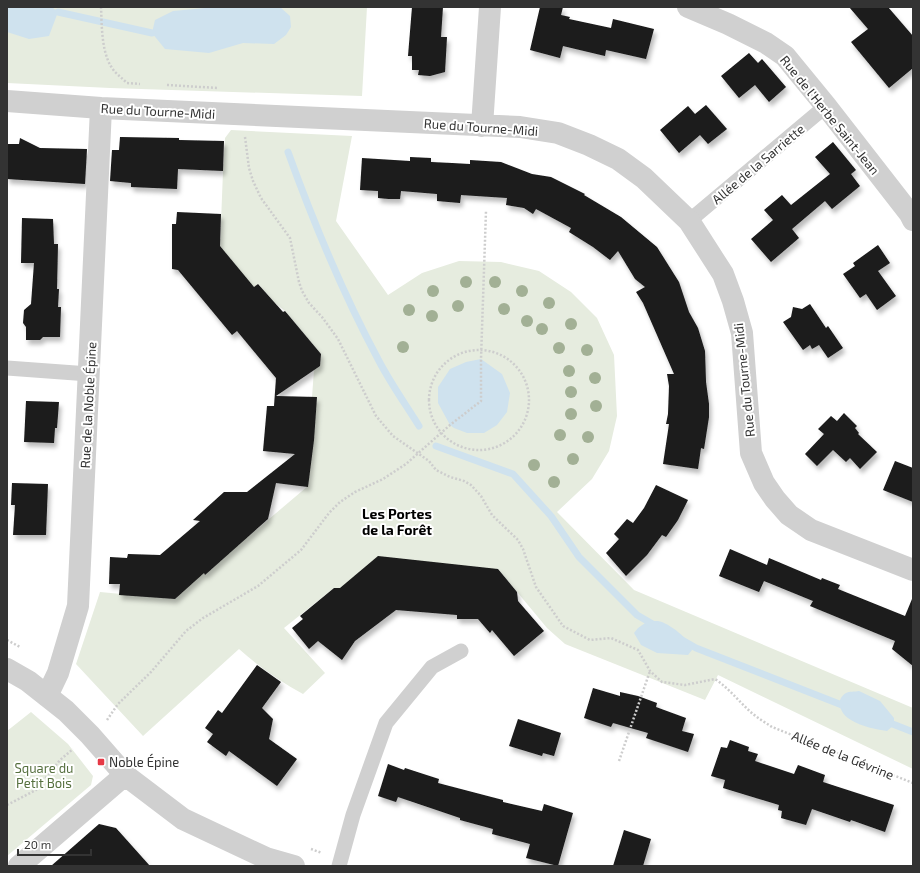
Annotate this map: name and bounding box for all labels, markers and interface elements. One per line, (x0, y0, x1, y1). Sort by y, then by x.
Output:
street label: Rue de l'Herbe Saint-Jean (777, 52, 883, 178)
street label: Rue du Tourne-Midi (100, 100, 216, 122)
street label: Rue du Tourne-Midi (423, 115, 539, 139)
street label: Allée de la Sarriette (708, 121, 808, 207)
street label: Rue du Tourne-Midi (730, 322, 758, 438)
street label: Rue de la Noble Épine (76, 341, 99, 469)
district label: Les Portes de la Forêt (362, 505, 432, 538)
street label: Allée de la Gévrine (790, 727, 896, 783)
place label: Noble Épine (109, 753, 179, 770)
marker: Noble Épine (96, 757, 106, 767)
park label: Square du Petit Bois (14, 760, 74, 791)
scale bar (18, 831, 91, 857)
text: 20 m (24, 837, 51, 851)

